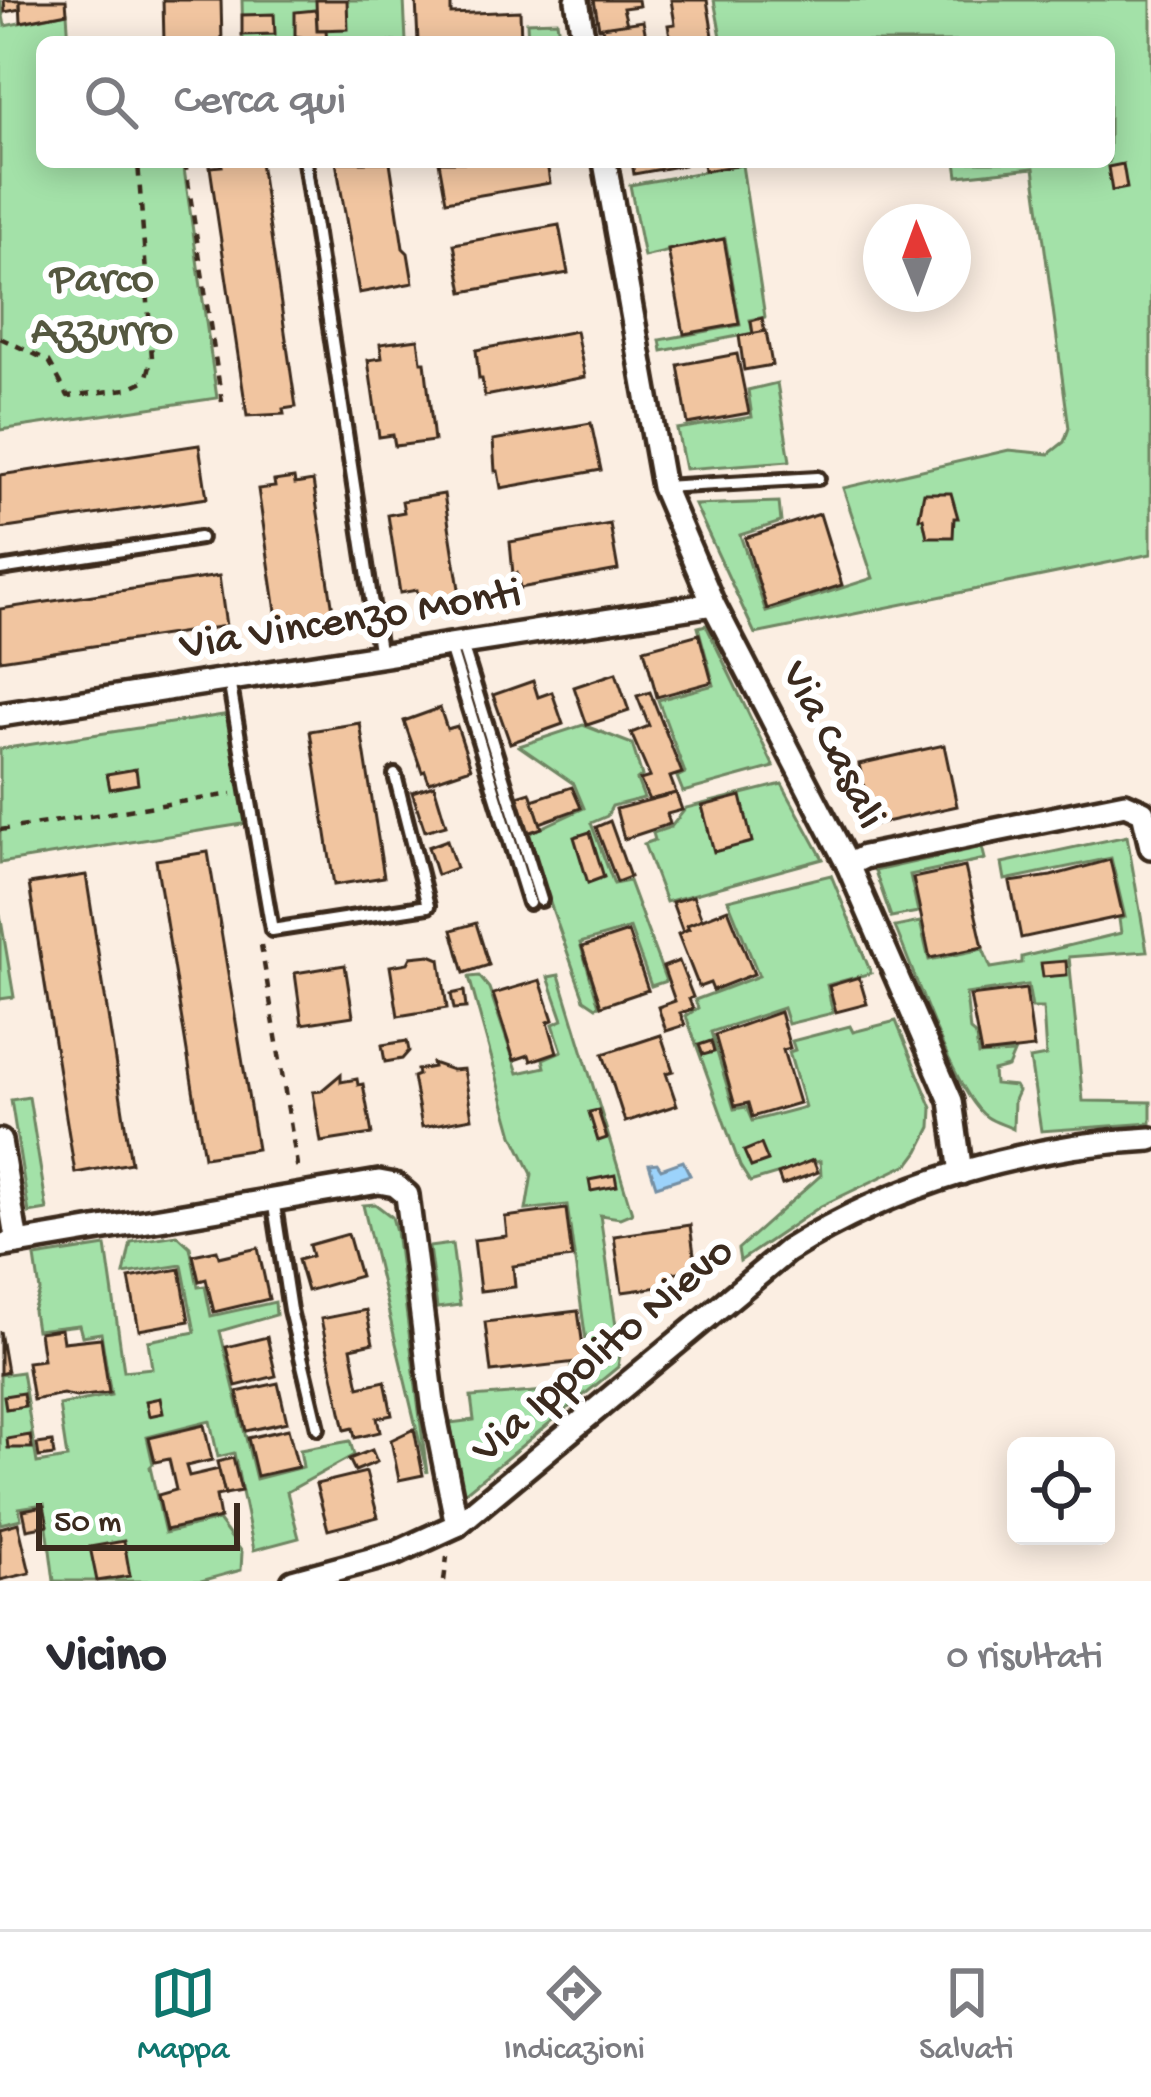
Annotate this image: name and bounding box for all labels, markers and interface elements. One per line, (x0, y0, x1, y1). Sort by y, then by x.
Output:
search box (36, 36, 1115, 168)
icon: search (78, 69, 144, 135)
text: Cerca qui (174, 76, 346, 129)
north arrow (863, 204, 971, 312)
park label: Parco Azzurro (31, 255, 173, 360)
street label: Via Vincenzo Monti (176, 569, 525, 675)
street label: Via Casali (766, 652, 896, 839)
street label: Via Ippolito Nievo (461, 1227, 746, 1478)
map controls (1007, 1437, 1115, 1545)
button: locate (1007, 1437, 1115, 1545)
scale bar (36, 1497, 240, 1550)
text: 50 m (54, 1505, 121, 1543)
text: Vicino (48, 1629, 167, 1689)
text: 0 risultati (946, 1636, 1103, 1682)
tab: Mappa (137, 1960, 229, 2070)
tab: Indicazioni (504, 1960, 645, 2070)
tab: Salvati (919, 1960, 1014, 2070)

